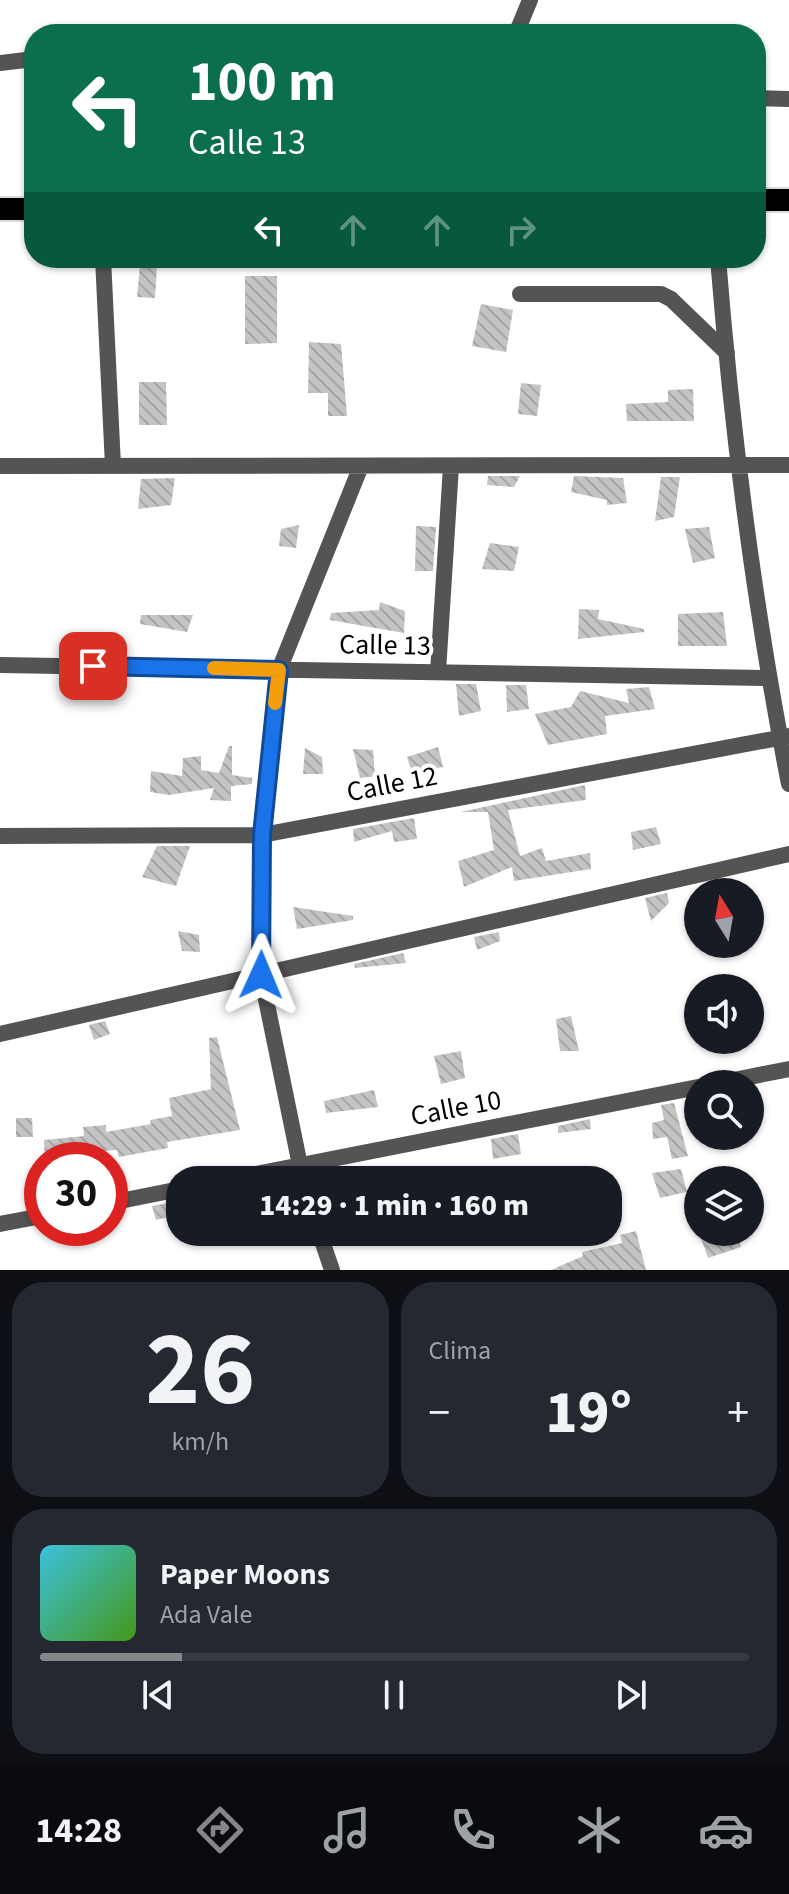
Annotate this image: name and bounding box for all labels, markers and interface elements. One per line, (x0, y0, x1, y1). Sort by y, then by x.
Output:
text: 100 m (188, 43, 336, 122)
icon: left (56, 56, 160, 160)
text: Calle 13 (188, 117, 306, 168)
icon: left (247, 208, 291, 252)
icon: ahead (331, 208, 375, 252)
icon: ahead (415, 208, 459, 252)
icon: right (499, 208, 543, 252)
street label: Calle 13 (339, 624, 431, 666)
pin (59, 632, 127, 700)
icon: arrive (71, 644, 115, 688)
street label: Calle 12 (343, 756, 441, 812)
north arrow (684, 878, 764, 958)
map controls (684, 878, 764, 1246)
position arrow (219, 933, 303, 1017)
button: sound (684, 974, 764, 1054)
button: search (684, 1070, 764, 1150)
street label: Calle 10 (407, 1080, 505, 1136)
speed limit sign: 30 (24, 1142, 128, 1246)
button: layers (684, 1166, 764, 1246)
text: 14:29 · 1 min · 160 m (259, 1184, 529, 1227)
text: 26 (145, 1297, 255, 1445)
text: Clima (429, 1332, 491, 1369)
text: 19° (546, 1371, 632, 1456)
text: − (429, 1382, 450, 1445)
text: + (727, 1382, 749, 1445)
text: km/h (171, 1423, 229, 1460)
text: Paper Moons (160, 1553, 330, 1596)
text: Ada Vale (160, 1596, 252, 1633)
icon: previous (136, 1673, 180, 1717)
icon: pause (372, 1673, 416, 1717)
icon: next (609, 1673, 653, 1717)
icon: directions (192, 1802, 248, 1858)
icon: music (319, 1802, 375, 1858)
icon: phone (445, 1802, 501, 1858)
icon: climate (571, 1802, 627, 1858)
icon: car (698, 1802, 754, 1858)
text: 14:28 (35, 1805, 122, 1856)

